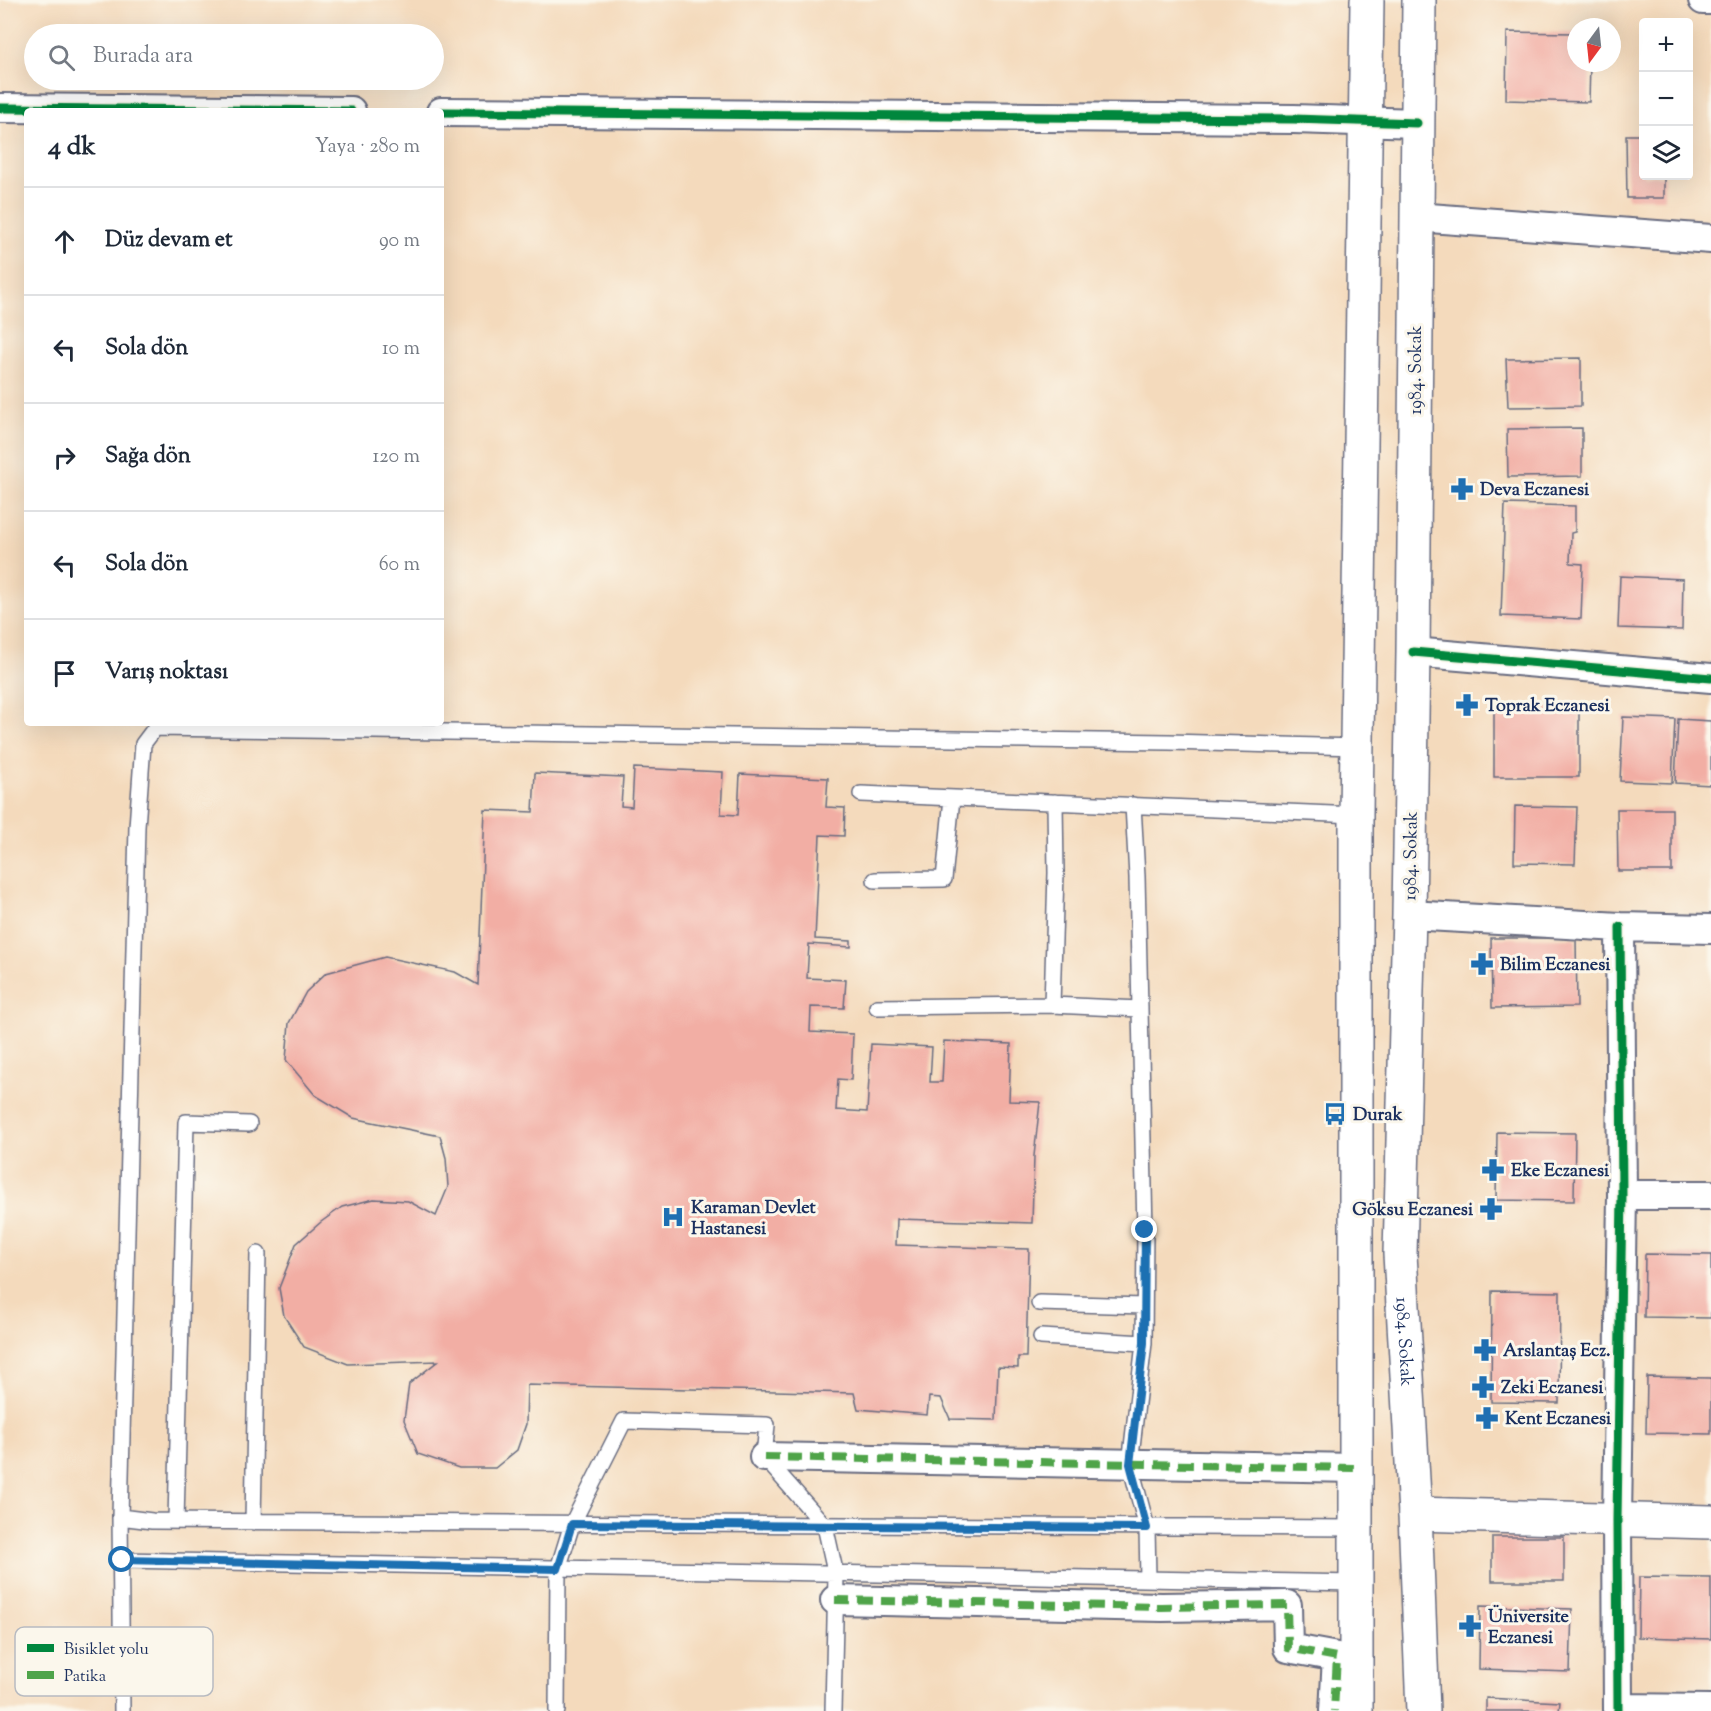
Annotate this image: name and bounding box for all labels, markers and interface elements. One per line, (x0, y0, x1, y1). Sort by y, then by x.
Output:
north arrow (1567, 18, 1621, 72)
map controls (1639, 18, 1693, 180)
button: + (1639, 18, 1693, 72)
search box (24, 24, 444, 90)
icon: search (45, 41, 78, 74)
text: Burada ara (93, 41, 193, 73)
button: − (1639, 72, 1693, 126)
button: layers (1639, 126, 1693, 180)
text: 4 dk (48, 129, 96, 166)
text: Yaya · 280 m (315, 133, 420, 162)
icon: ahead (48, 225, 81, 258)
text: Düz devam et (105, 225, 232, 257)
text: 90 m (379, 227, 420, 256)
street label: 1984. Sokak (1404, 325, 1430, 415)
icon: left (48, 333, 81, 366)
text: Sola dön (105, 333, 188, 365)
text: 10 m (382, 335, 420, 364)
icon: right (48, 441, 81, 474)
text: Sağa dön (105, 441, 191, 473)
text: 120 m (372, 443, 420, 472)
pharmacy icon: Deva Eczanesi (1449, 476, 1475, 502)
place label: Deva Eczanesi (1480, 478, 1590, 504)
icon: left (48, 549, 81, 582)
text: Sola dön (105, 549, 188, 581)
text: 60 m (379, 551, 420, 580)
icon: arrive (48, 657, 81, 690)
text: Varış noktası (105, 657, 228, 689)
pharmacy icon: Toprak Eczanesi (1454, 692, 1480, 718)
place label: Toprak Eczanesi (1485, 694, 1610, 720)
street label: 1984. Sokak (1398, 811, 1426, 901)
pharmacy icon: Bilim Eczanesi (1469, 951, 1495, 977)
place label: Bilim Eczanesi (1500, 953, 1611, 979)
bus stop icon: Durak (1322, 1101, 1348, 1127)
place label: Durak (1353, 1103, 1403, 1129)
pharmacy icon: Eke Eczanesi (1480, 1157, 1506, 1183)
place label: Eke Eczanesi (1511, 1159, 1610, 1185)
place label: Karaman Devlet Hastanesi (691, 1196, 817, 1243)
pharmacy icon: Göksu Eczanesi (1478, 1196, 1504, 1222)
place label: Göksu Eczanesi (1352, 1198, 1474, 1224)
hospital icon: Karaman Devlet Hastanesi (660, 1204, 686, 1230)
route end (1131, 1216, 1157, 1242)
street label: 1984. Sokak (1388, 1296, 1419, 1387)
pharmacy icon: Arslantaş Ecz. (1472, 1337, 1498, 1363)
place label: Arslantaş Ecz. (1503, 1339, 1611, 1365)
pharmacy icon: Zeki Eczanesi (1470, 1374, 1496, 1400)
place label: Zeki Eczanesi (1501, 1376, 1604, 1402)
pharmacy icon: Kent Eczanesi (1474, 1405, 1500, 1431)
place label: Kent Eczanesi (1505, 1407, 1612, 1433)
route start (108, 1546, 134, 1572)
place label: Üniversite Eczanesi (1488, 1604, 1570, 1652)
pharmacy icon: Üniversite Eczanesi (1457, 1613, 1483, 1639)
legend (15, 1627, 213, 1696)
text: Bisiklet yolu (64, 1639, 149, 1662)
text: Patika (64, 1666, 107, 1689)

